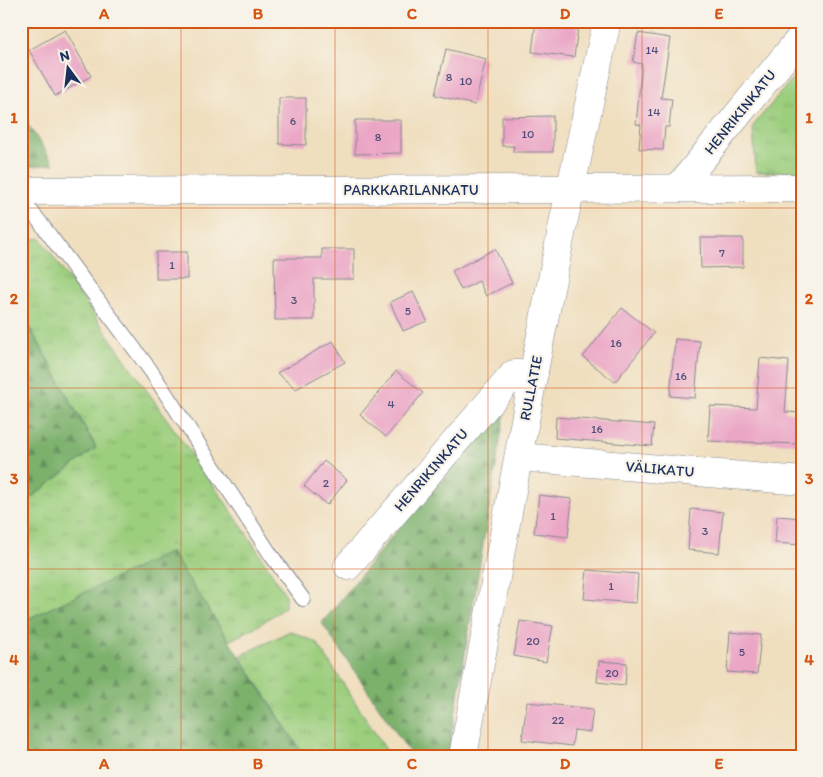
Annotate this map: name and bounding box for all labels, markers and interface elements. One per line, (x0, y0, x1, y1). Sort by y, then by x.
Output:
text: A (98, 4, 110, 23)
text: B (253, 4, 264, 23)
text: C (407, 4, 418, 23)
text: D (560, 4, 571, 23)
text: E (715, 4, 724, 23)
north arrow (42, 42, 92, 92)
house number: 14 (646, 43, 658, 57)
text: N (58, 46, 72, 65)
street label: HENRIKINKATU (700, 66, 780, 158)
house number: 8 (446, 70, 453, 84)
house number: 10 (460, 74, 472, 88)
house number: 14 (648, 105, 660, 119)
text: 1 (10, 108, 18, 127)
text: 1 (805, 108, 813, 127)
house number: 6 (290, 114, 296, 128)
house number: 10 (522, 127, 534, 141)
house number: 8 (375, 130, 382, 144)
street label: PARKKARILANKATU (343, 181, 479, 199)
house number: 7 (719, 246, 725, 260)
house number: 1 (169, 258, 175, 272)
text: 2 (10, 289, 19, 308)
text: 2 (805, 289, 814, 308)
house number: 3 (291, 293, 298, 307)
house number: 5 (405, 304, 411, 318)
house number: 16 (610, 336, 622, 350)
street label: RULLATIE (516, 354, 546, 422)
house number: 16 (675, 369, 687, 383)
house number: 4 (387, 397, 395, 411)
house number: 16 (591, 422, 603, 436)
street label: HENRIKINKATU (390, 425, 472, 515)
street label: VÄLIKATU (625, 457, 695, 481)
text: 3 (10, 469, 19, 488)
text: 3 (805, 469, 814, 488)
house number: 2 (323, 476, 330, 490)
house number: 1 (550, 509, 556, 523)
house number: 3 (702, 524, 709, 538)
house number: 1 (608, 579, 614, 593)
house number: 20 (526, 634, 540, 648)
house number: 5 (739, 645, 745, 659)
text: 4 (9, 650, 19, 669)
text: 4 (804, 650, 814, 669)
house number: 20 (605, 666, 619, 680)
house number: 22 (552, 713, 565, 727)
text: A (98, 754, 110, 773)
text: B (253, 754, 264, 773)
text: C (407, 754, 418, 773)
text: D (560, 754, 571, 773)
text: E (715, 754, 724, 773)

